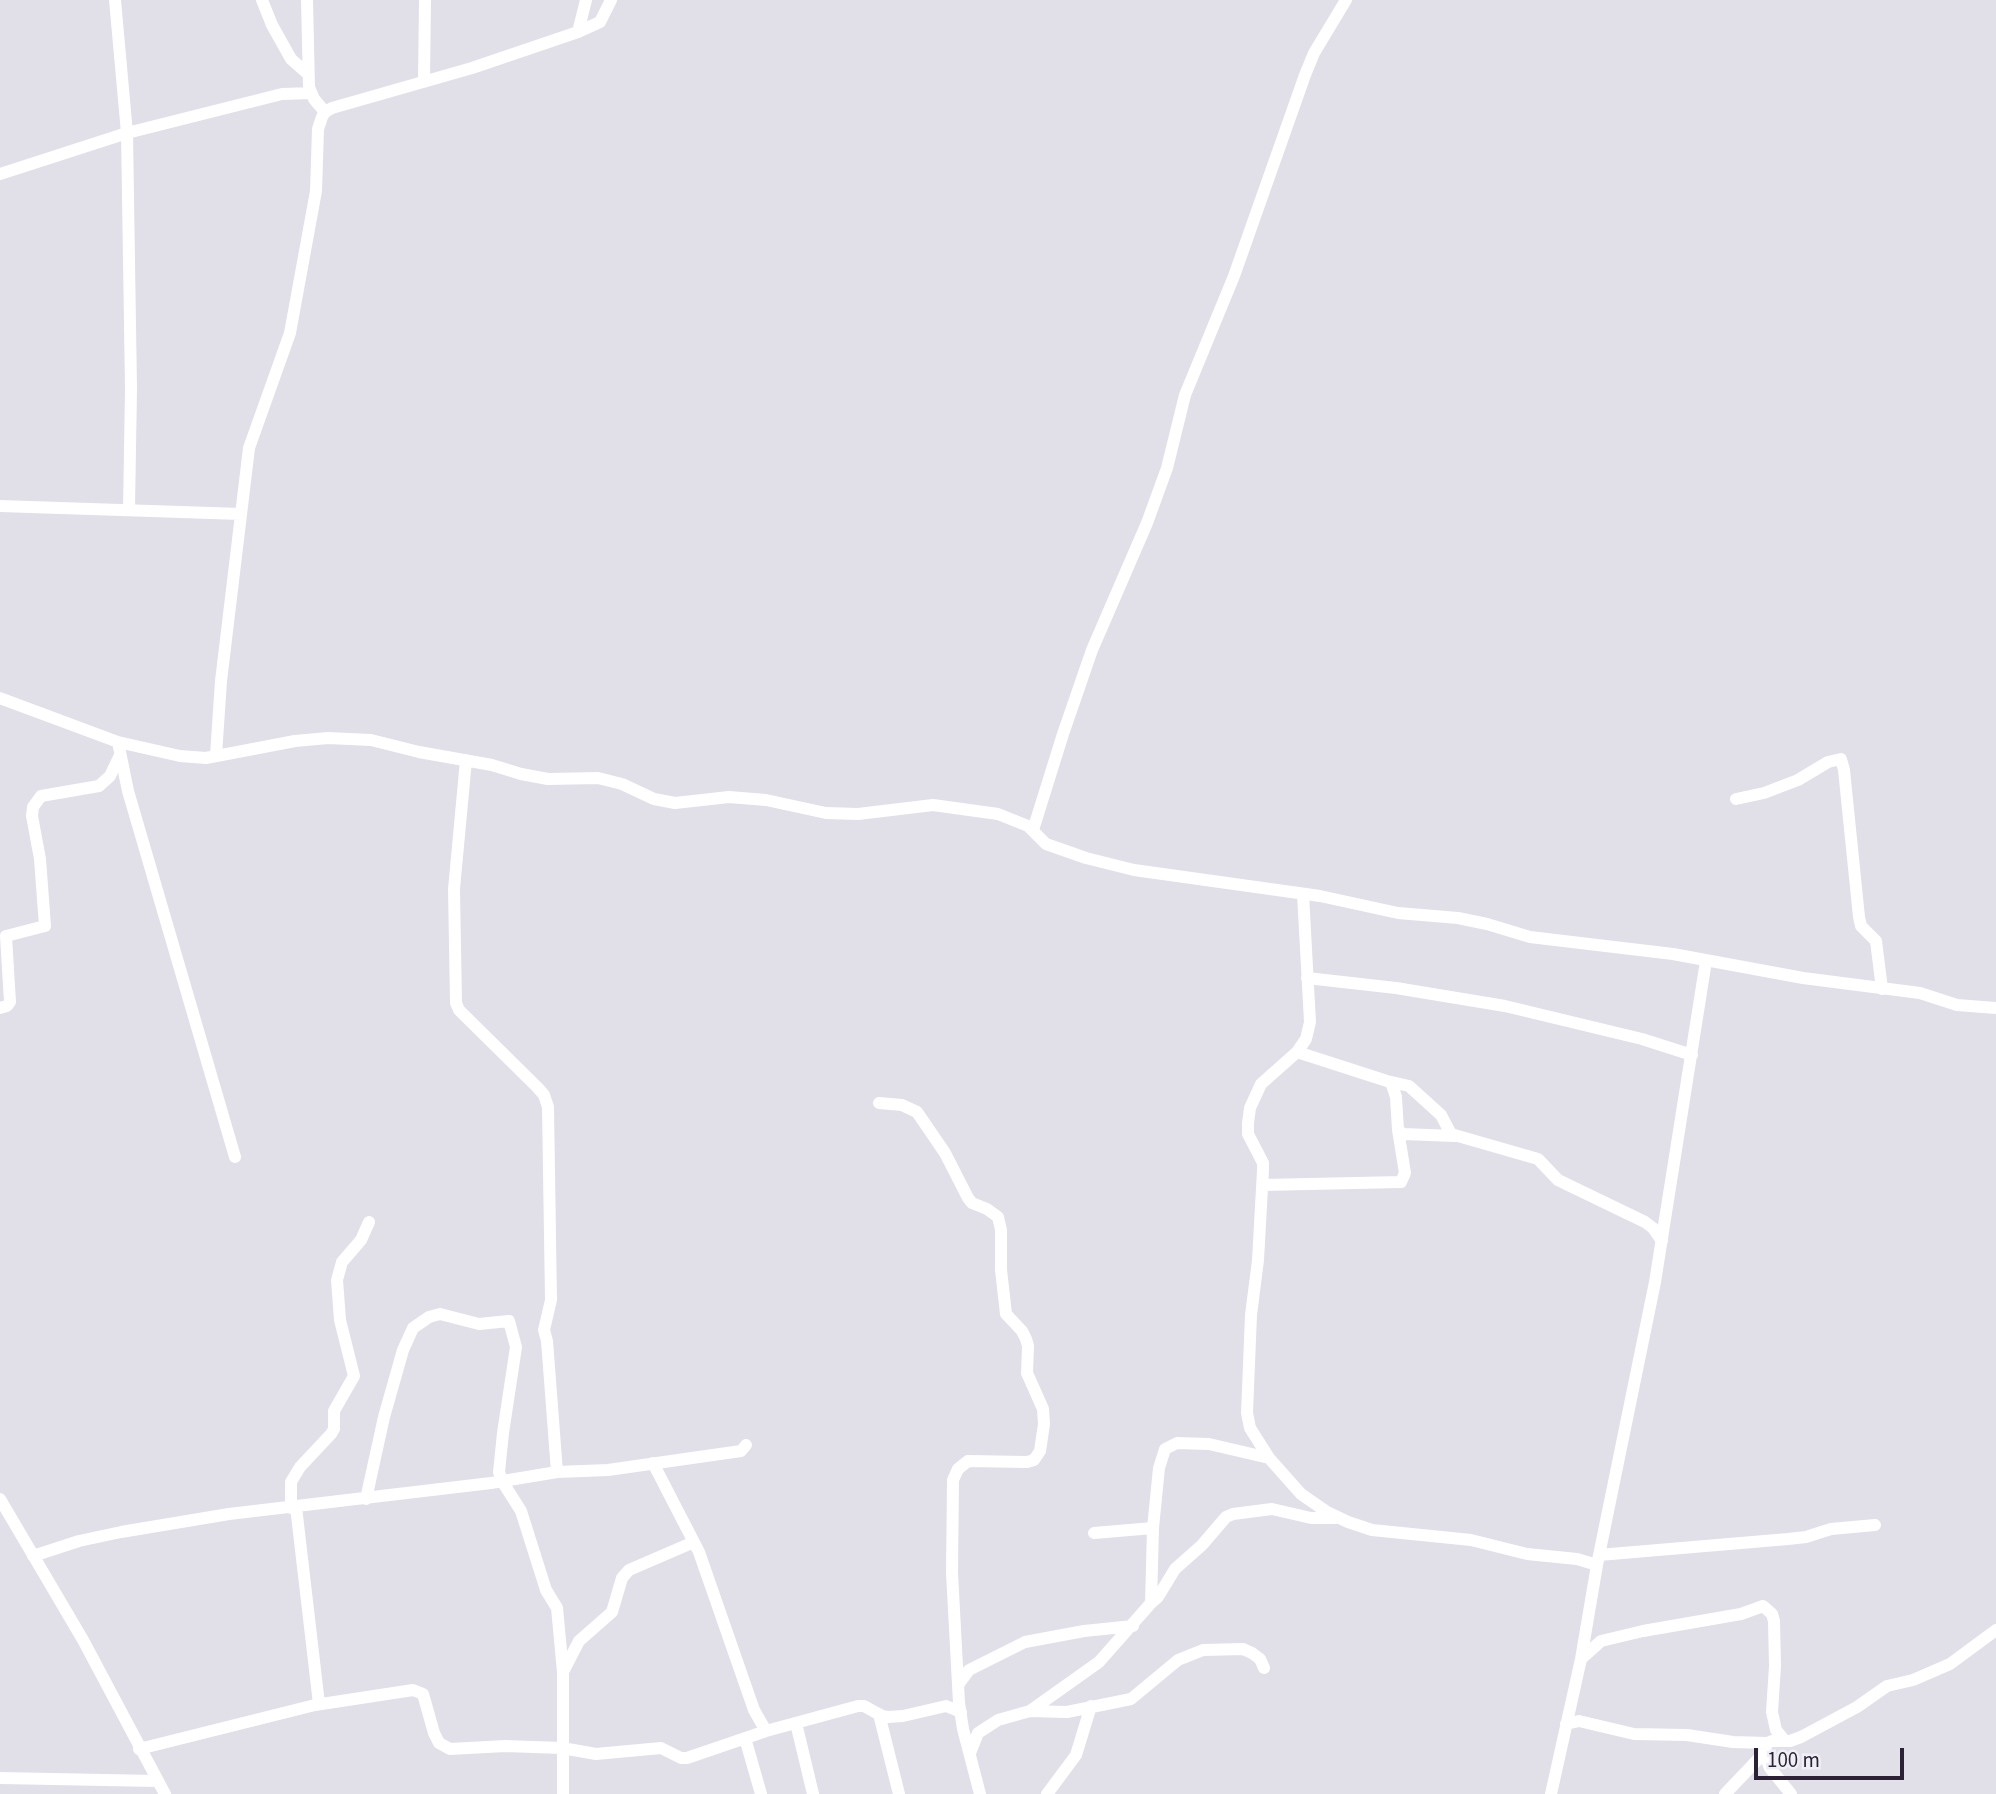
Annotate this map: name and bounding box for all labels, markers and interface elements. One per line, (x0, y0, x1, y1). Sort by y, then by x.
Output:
scale bar (1758, 1734, 1909, 1778)
text: 100 m (1767, 1745, 1820, 1775)

